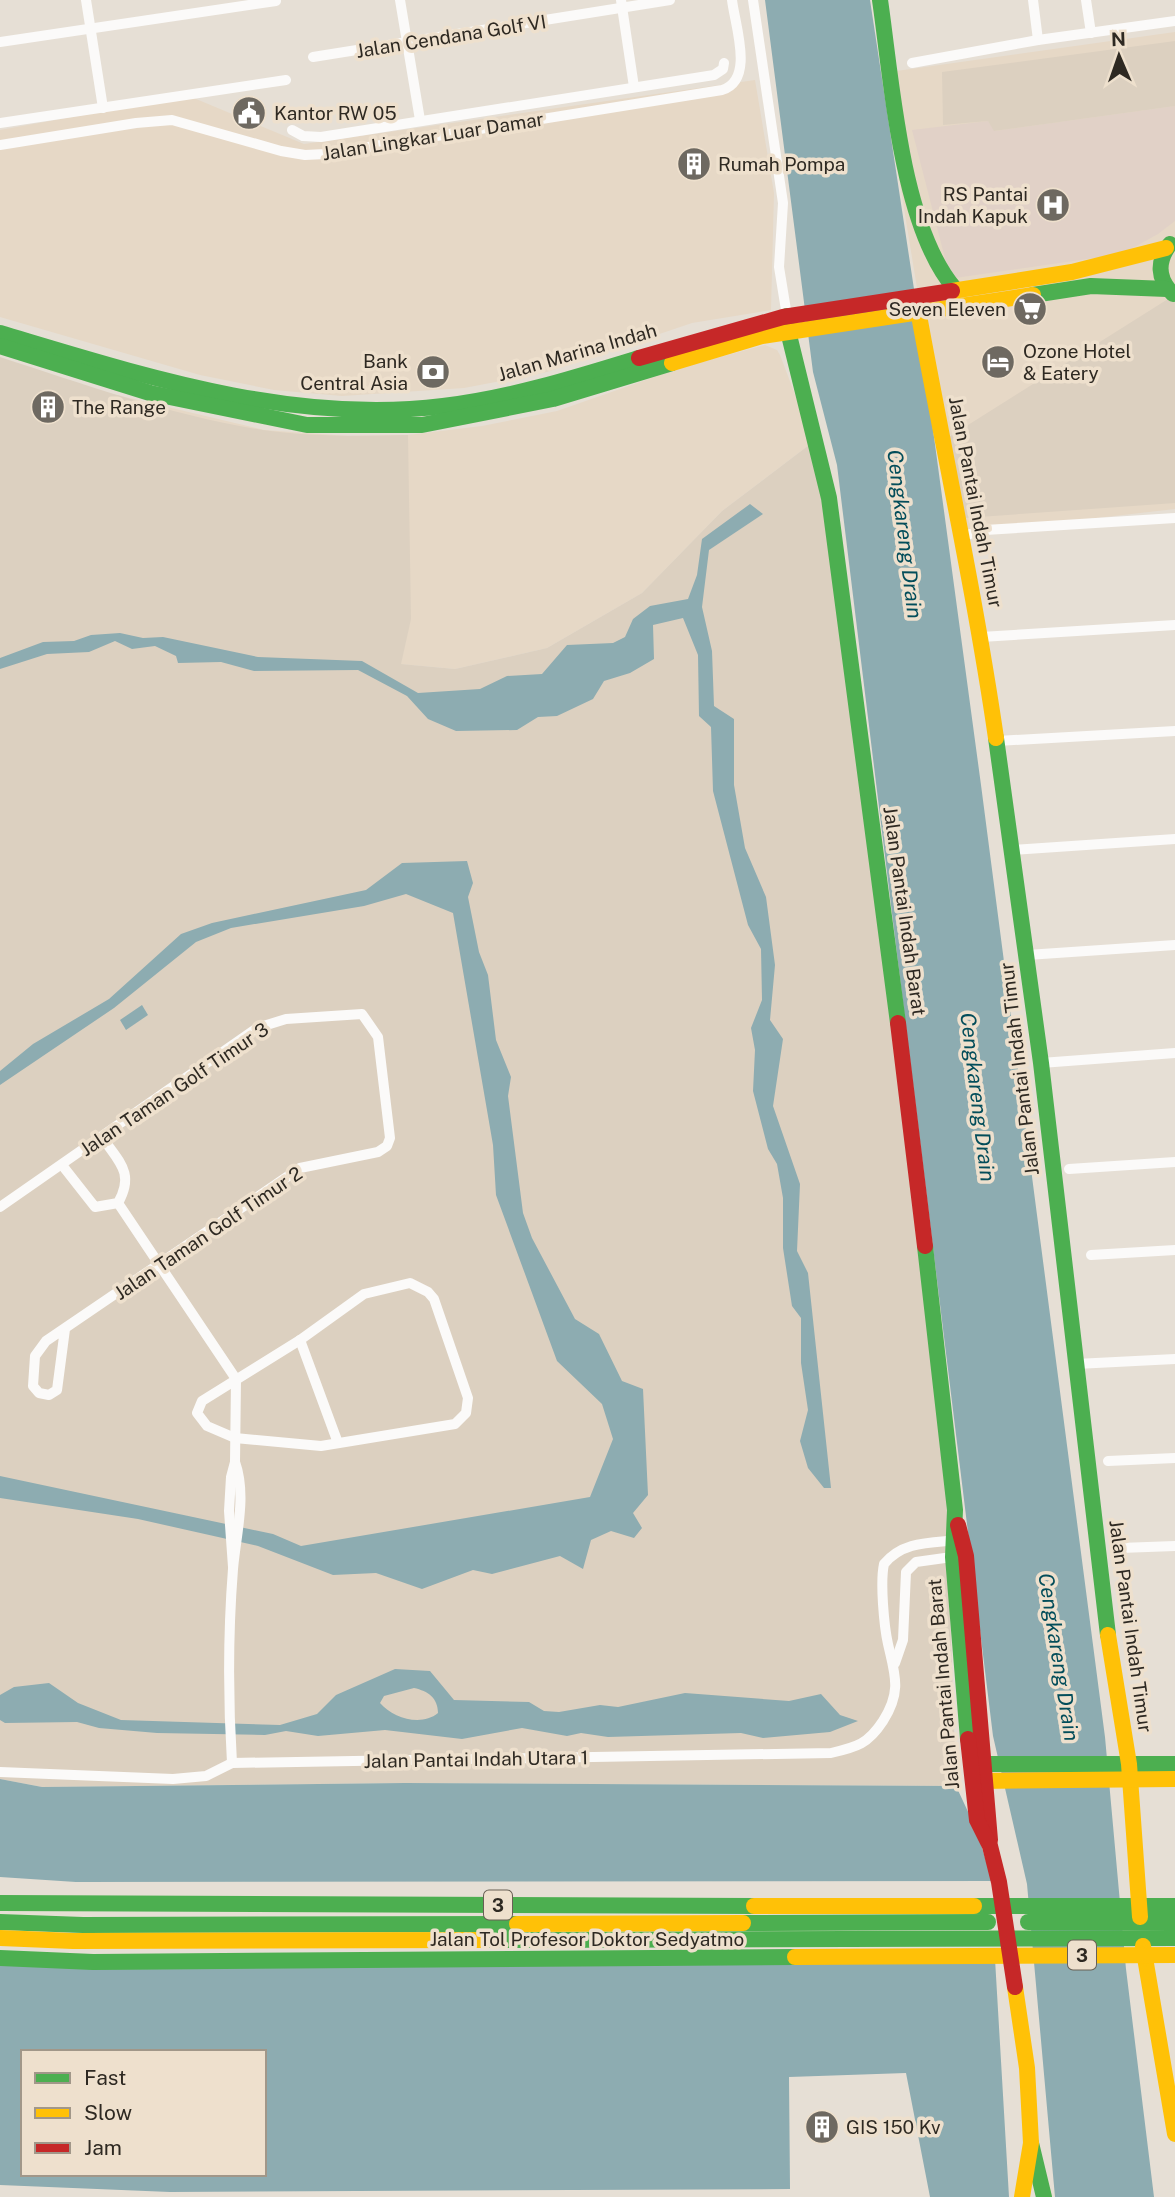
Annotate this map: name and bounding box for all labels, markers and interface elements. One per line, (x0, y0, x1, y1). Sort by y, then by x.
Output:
street label: Jalan Cendana Golf VI (354, 10, 548, 62)
north arrow (1084, 21, 1154, 91)
text: N (1111, 28, 1126, 50)
public building icon: Kantor RW 05 (230, 94, 268, 132)
place label: Kantor RW 05 (274, 102, 397, 124)
street label: Jalan Lingkar Luar Damar (321, 108, 545, 164)
building icon: Rumah Pompa (675, 145, 713, 183)
place label: Rumah Pompa (718, 153, 845, 175)
place label: RS Pantai Indah Kapuk (918, 183, 1028, 227)
hospital icon: RS Pantai Indah Kapuk (1034, 186, 1072, 224)
supermarket icon: Seven Eleven (1011, 290, 1049, 328)
place label: Seven Eleven (888, 298, 1006, 320)
street label: Jalan Marina Indah (495, 319, 659, 385)
place label: Ozone Hotel & Eatery (1023, 340, 1131, 384)
hotel icon: Ozone Hotel & Eatery (979, 343, 1017, 381)
place label: Bank Central Asia (300, 350, 408, 394)
bank icon: Bank Central Asia (414, 353, 452, 391)
building icon: The Range (29, 388, 67, 426)
street label: Jalan Pantai Indah Timur (945, 395, 1007, 609)
place label: The Range (72, 396, 166, 418)
water label: Cengkareng Drain (882, 448, 928, 620)
street label: Jalan Pantai Indah Barat (879, 805, 931, 1017)
street label: Jalan Pantai Indah Timur (995, 961, 1043, 1177)
water label: Cengkareng Drain (955, 1011, 1001, 1183)
street label: Jalan Taman Golf Timur 3 (76, 1018, 272, 1160)
street label: Jalan Taman Golf Timur 2 (110, 1162, 306, 1304)
street label: Jalan Pantai Indah Timur (1105, 1518, 1157, 1734)
water label: Cengkareng Drain (1033, 1571, 1085, 1743)
street label: Jalan Pantai Indah Barat (923, 1578, 963, 1790)
street label: Jalan Pantai Indah Utara 1 (363, 1746, 589, 1772)
road number: 3 (484, 1891, 512, 1920)
street label: Jalan Tol Profesor Doktor Sedyatmo (430, 1928, 744, 1950)
road number: 3 (1068, 1940, 1096, 1969)
legend (21, 2050, 266, 2176)
text: Fast (84, 2065, 126, 2090)
text: Slow (84, 2100, 132, 2125)
building icon: GIS 150 Kv (803, 2108, 841, 2146)
place label: GIS 150 Kv (846, 2116, 941, 2138)
text: Jam (84, 2135, 122, 2160)

